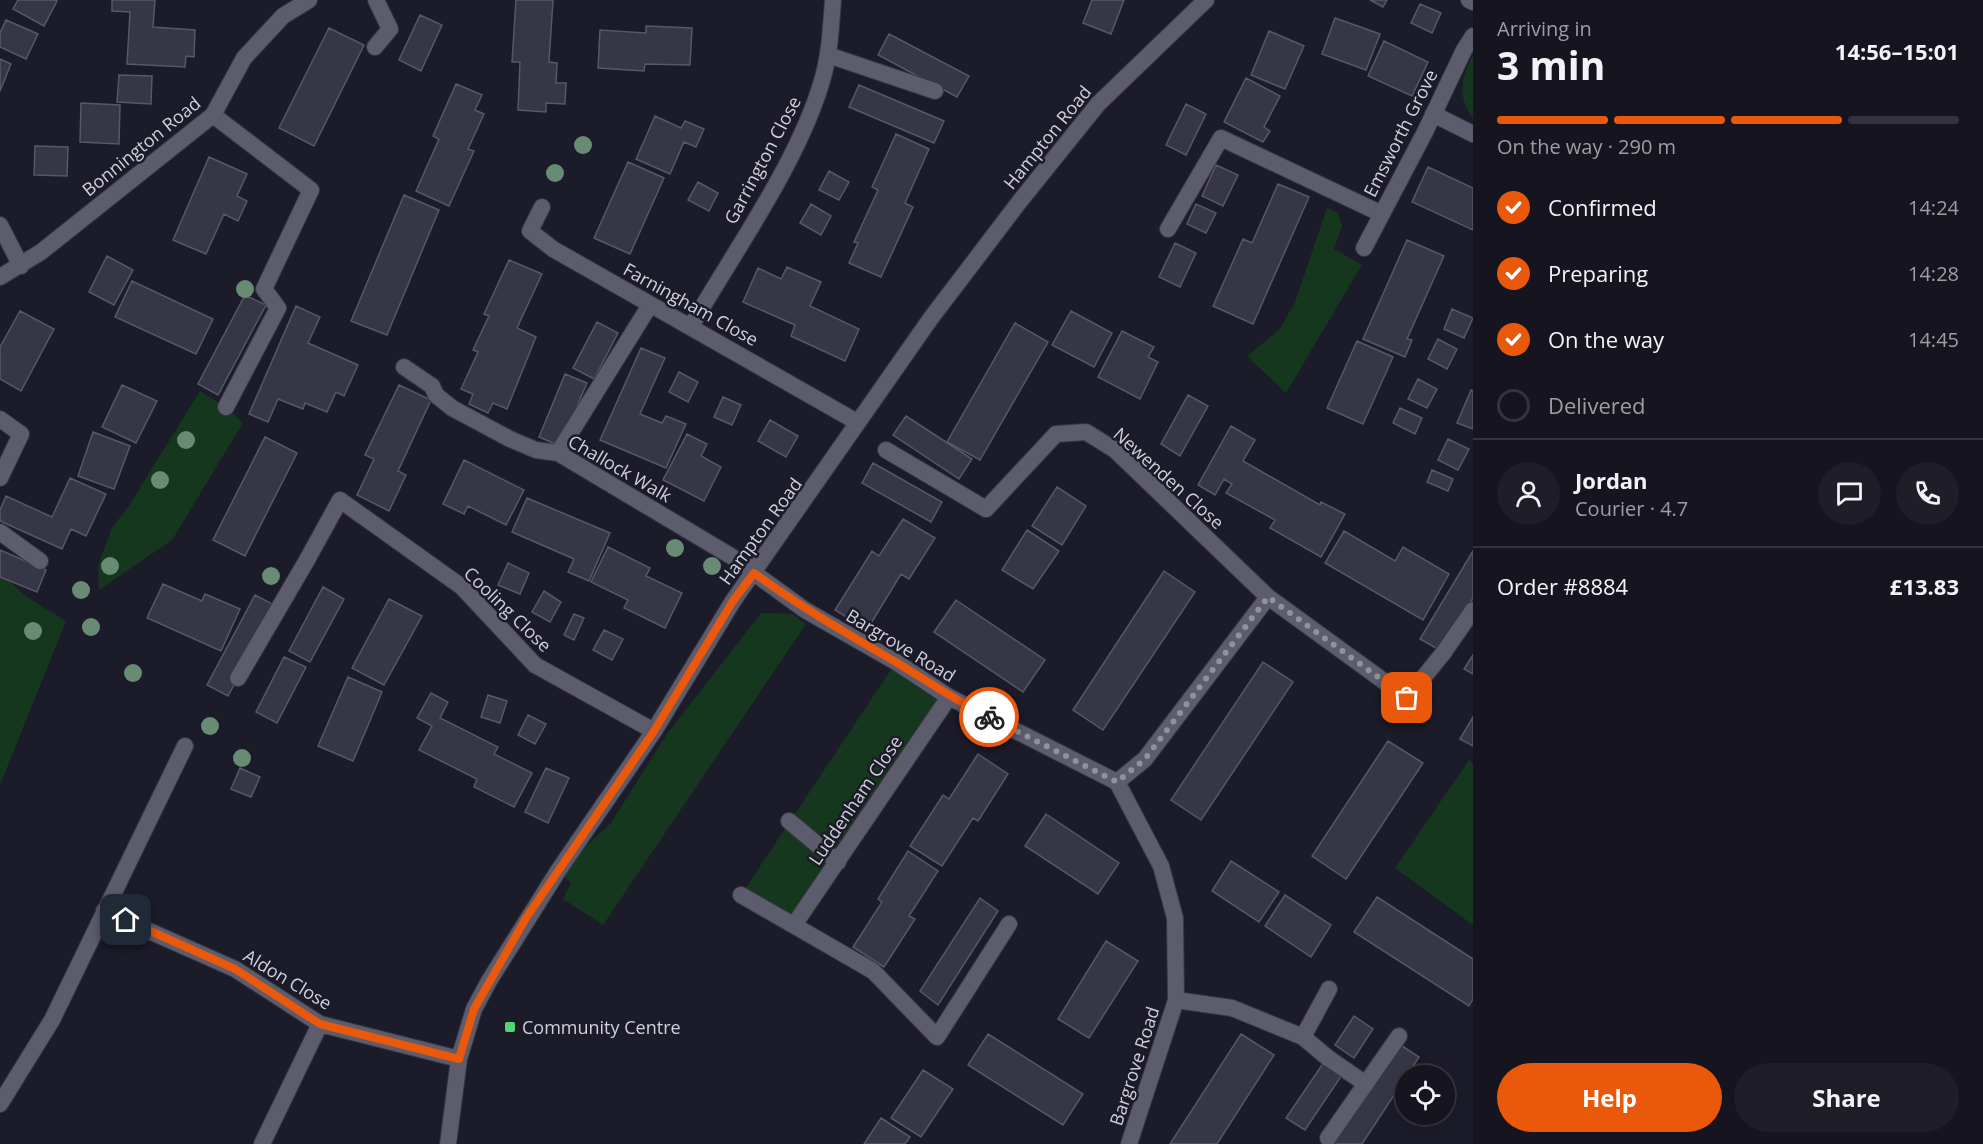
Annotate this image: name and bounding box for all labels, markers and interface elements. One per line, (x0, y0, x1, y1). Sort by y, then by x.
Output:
text: Arriving in (1497, 15, 1592, 42)
text: 14:56–15:01 (1835, 36, 1959, 66)
text: 3 min (1497, 38, 1605, 91)
street label: Emsworth Grove (1358, 65, 1442, 201)
street label: Hampton Road (998, 80, 1096, 194)
street label: Bonnington Road (77, 91, 205, 201)
street label: Garrington Close (718, 92, 806, 228)
text: On the way · 290 m (1497, 133, 1676, 160)
icon: check (1497, 191, 1530, 224)
text: Confirmed (1548, 192, 1657, 222)
text: 14:24 (1908, 194, 1959, 221)
street label: Farningham Close (619, 257, 763, 351)
icon: check (1497, 257, 1530, 290)
text: Preparing (1548, 258, 1648, 288)
text: 14:28 (1908, 260, 1959, 287)
icon: check (1497, 323, 1530, 356)
text: On the way (1548, 324, 1664, 354)
text: 14:45 (1908, 326, 1959, 353)
text: Delivered (1548, 390, 1646, 420)
street label: Newenden Close (1109, 422, 1229, 534)
street label: Challock Walk (564, 429, 677, 508)
button: person (1497, 462, 1560, 525)
button: chat (1818, 462, 1881, 525)
button: phone (1896, 462, 1959, 525)
text: Jordan (1575, 465, 1648, 495)
street label: Hampton Road (713, 473, 807, 589)
text: Courier · 4.7 (1575, 495, 1688, 522)
street label: Cooling Close (459, 561, 557, 657)
text: Order #8884 (1497, 571, 1628, 601)
text: £13.83 (1890, 571, 1959, 601)
street label: Bargrove Road (842, 603, 960, 687)
pin (1381, 672, 1432, 723)
icon: bag (1390, 681, 1423, 714)
courier (959, 687, 1019, 747)
icon: bike (973, 701, 1006, 734)
street label: Luddenham Close (803, 731, 907, 869)
pin (100, 894, 151, 945)
icon: home (109, 903, 142, 936)
street label: Aldon Close (239, 943, 337, 1015)
street label: Bargrove Road (1103, 1003, 1165, 1129)
place label: Community Centre (522, 1015, 681, 1039)
marker: Community Centre (503, 1020, 517, 1034)
button: Help (1497, 1063, 1722, 1132)
button: Share (1734, 1063, 1959, 1132)
map controls (1395, 1065, 1455, 1125)
button: locate (1395, 1065, 1455, 1125)

